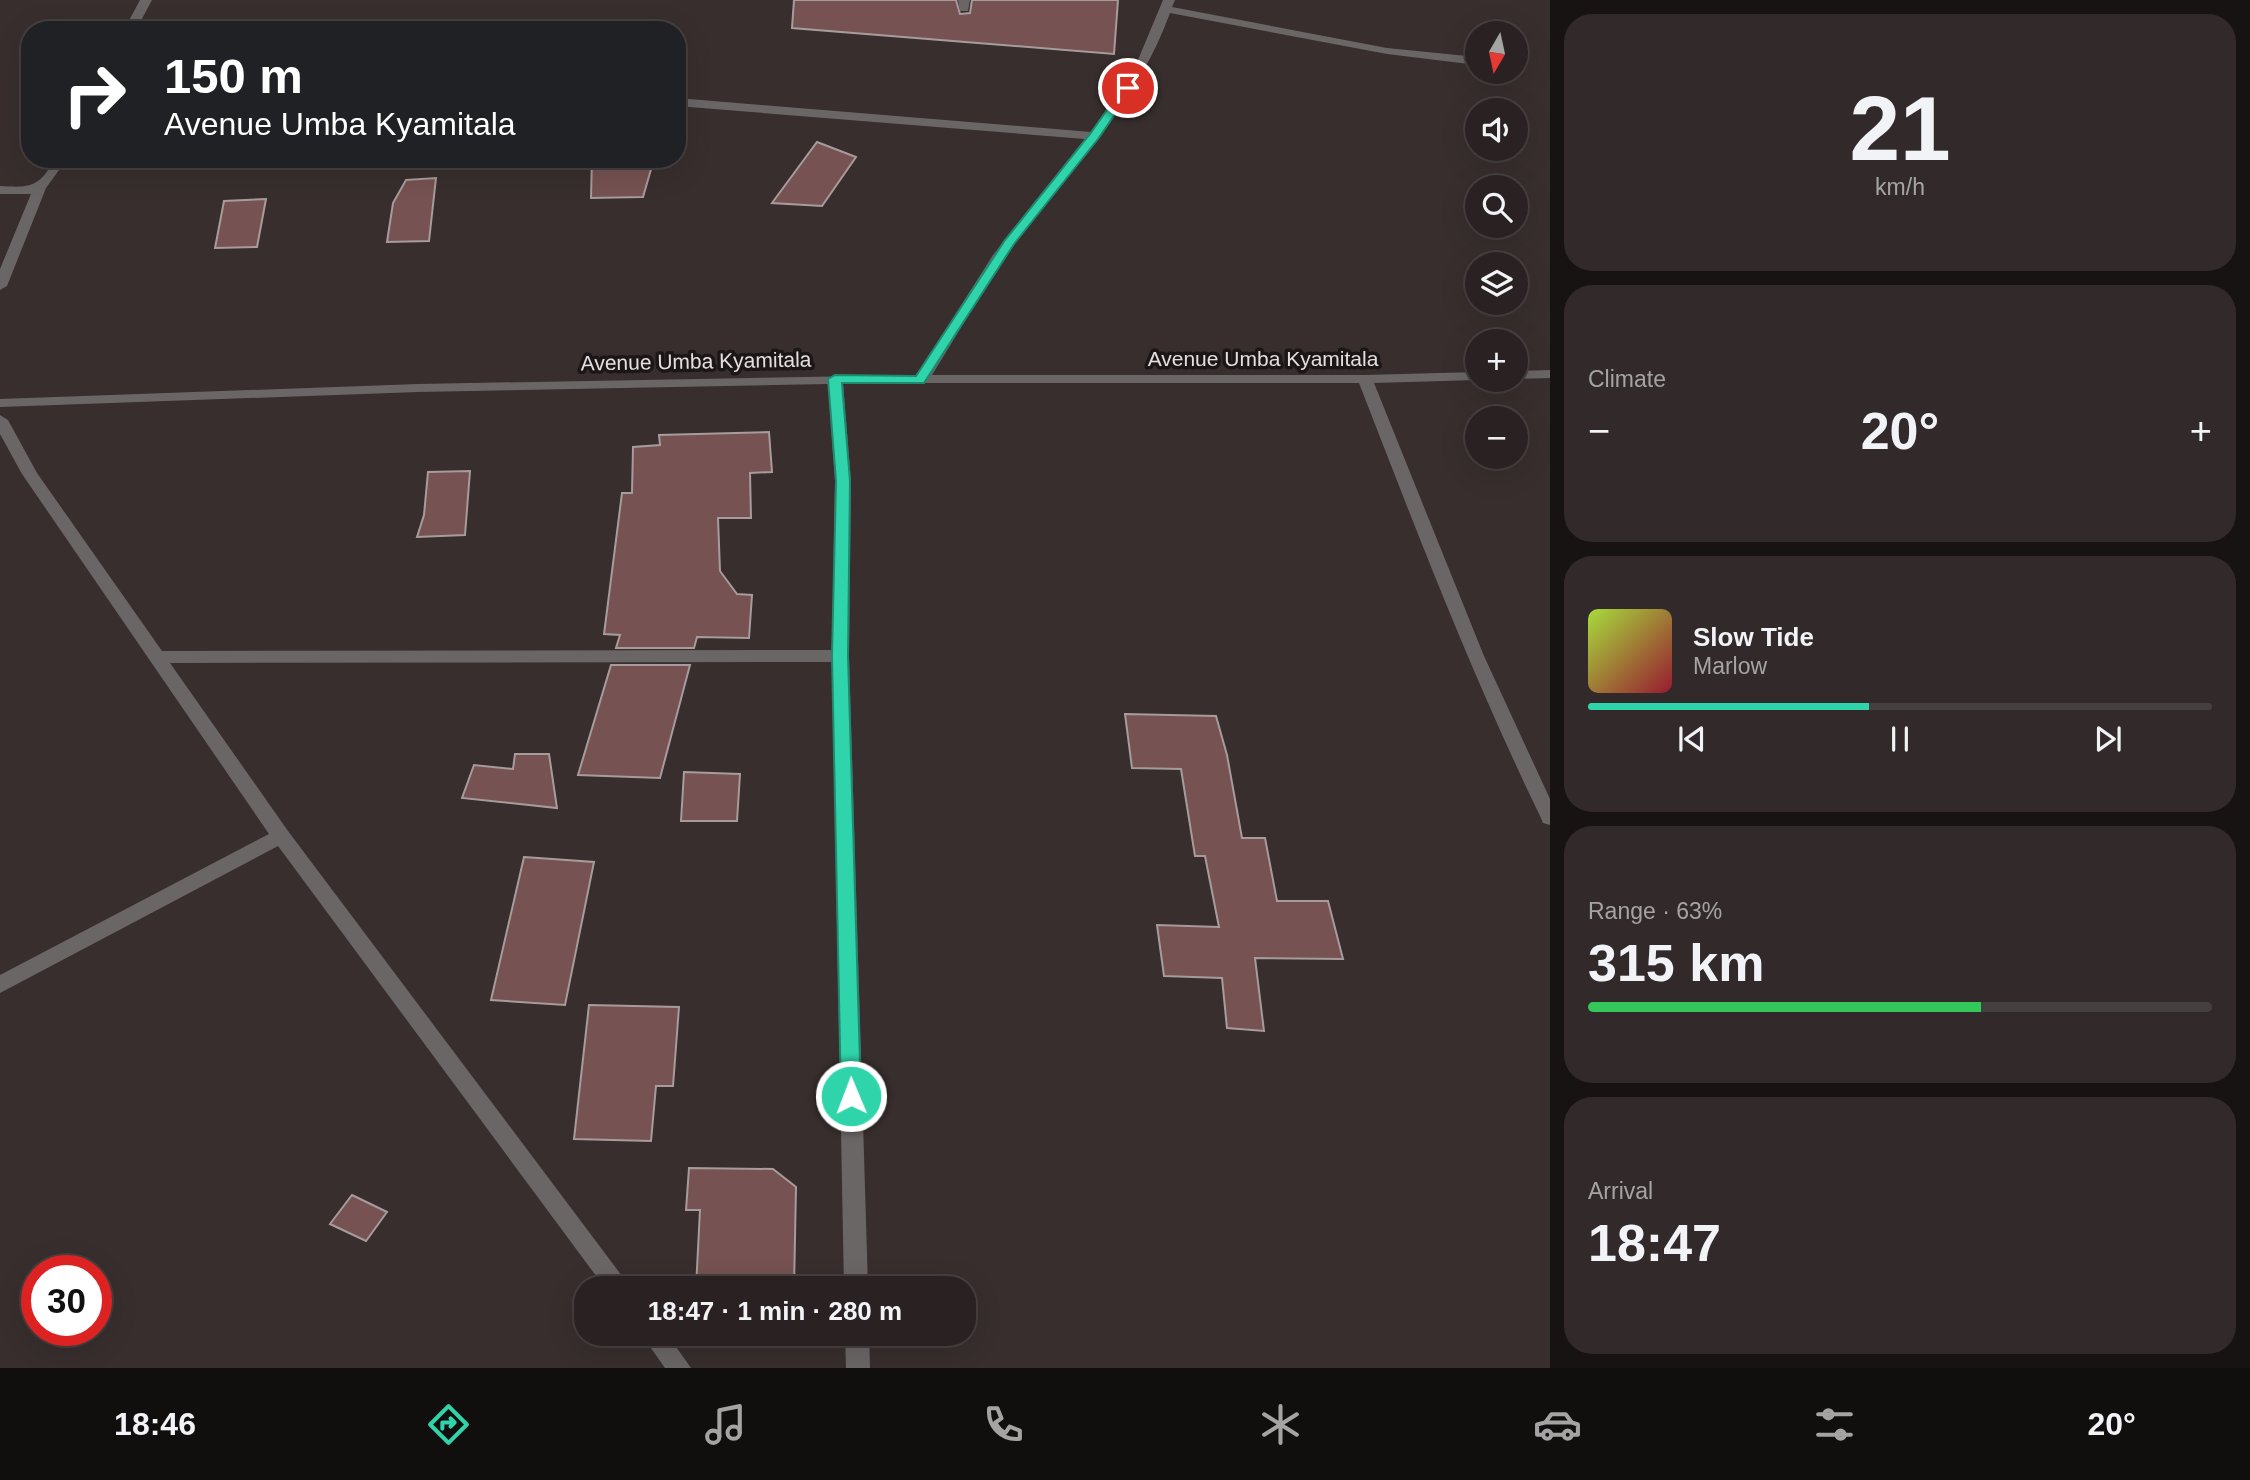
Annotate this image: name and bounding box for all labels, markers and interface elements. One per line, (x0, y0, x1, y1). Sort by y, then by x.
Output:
north arrow (1465, 21, 1528, 84)
map controls (1465, 21, 1528, 469)
icon: right (49, 49, 140, 140)
text: 150 m (164, 49, 303, 103)
pin (1098, 58, 1158, 118)
icon: arrive (1109, 69, 1147, 107)
text: 21 (1849, 78, 1951, 179)
button: sound (1465, 98, 1528, 161)
text: Avenue Umba Kyamitala (164, 106, 516, 142)
text: km/h (1875, 174, 1925, 200)
button: search (1465, 175, 1528, 238)
button: layers (1465, 252, 1528, 315)
button: + (1465, 329, 1528, 392)
street label: Avenue Umba Kyamitala (580, 347, 812, 375)
street label: Avenue Umba Kyamitala (1148, 347, 1379, 370)
text: Climate (1588, 366, 1666, 392)
text: 20° (1861, 402, 1939, 460)
button: − (1465, 406, 1528, 469)
text: − (1588, 410, 1610, 452)
text: + (2190, 410, 2212, 452)
text: Slow Tide (1693, 622, 1814, 652)
text: Marlow (1693, 653, 1767, 679)
icon: previous (1673, 720, 1711, 758)
icon: pause (1881, 720, 1919, 758)
icon: next (2089, 720, 2127, 758)
text: Range · 63% (1588, 898, 1722, 924)
text: 315 km (1588, 934, 1764, 992)
position arrow (814, 1059, 888, 1133)
text: Arrival (1588, 1178, 1653, 1204)
text: 18:47 (1588, 1214, 1721, 1272)
speed limit sign: 30 (21, 1255, 112, 1346)
text: 18:47 · 1 min · 280 m (648, 1296, 902, 1326)
icon: directions (424, 1400, 473, 1449)
icon: music (701, 1400, 750, 1449)
icon: phone (979, 1400, 1028, 1449)
icon: climate (1256, 1400, 1305, 1449)
icon: car (1533, 1400, 1582, 1449)
icon: filters (1810, 1400, 1859, 1449)
text: 18:46 (114, 1406, 196, 1442)
text: 20° (2087, 1406, 2136, 1442)

